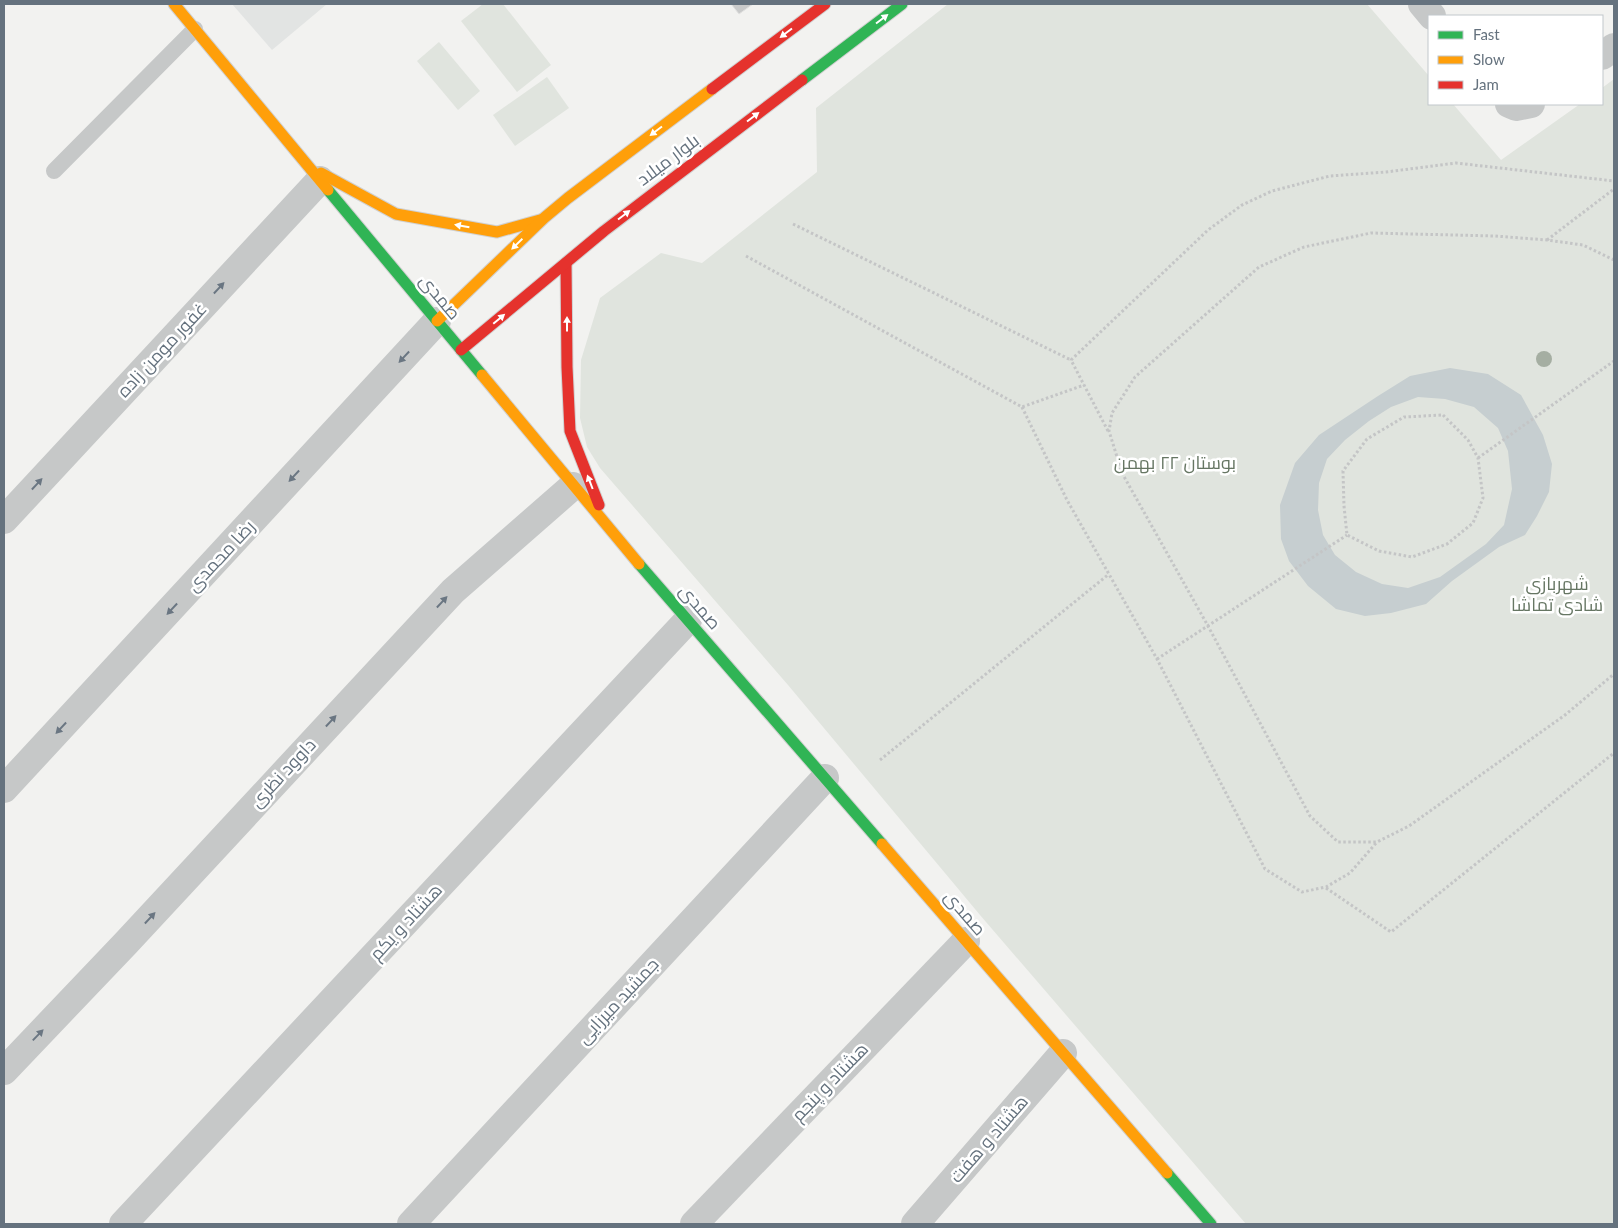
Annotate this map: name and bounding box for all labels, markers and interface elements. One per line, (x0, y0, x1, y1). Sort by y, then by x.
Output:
one-way arrow (876, 13, 889, 24)
legend (1428, 15, 1603, 105)
text: Fast (1473, 25, 1500, 43)
one-way arrow (779, 28, 793, 38)
text: Slow (1473, 50, 1505, 68)
text: Jam (1473, 75, 1499, 93)
one-way arrow (746, 112, 760, 122)
one-way arrow (649, 126, 663, 136)
street label: بلوار میلاد (632, 129, 704, 191)
one-way arrow (617, 210, 630, 221)
one-way arrow (454, 222, 470, 230)
one-way arrow (511, 238, 523, 250)
street label: صمدی (415, 269, 466, 324)
one-way arrow (213, 283, 225, 295)
street label: غفور مومن زاده (112, 297, 211, 402)
one-way arrow (492, 314, 505, 325)
one-way arrow (562, 315, 570, 331)
one-way arrow (398, 351, 410, 363)
park label: بوستان ۲۲ بهمن (1114, 451, 1236, 474)
one-way arrow (288, 470, 300, 482)
one-way arrow (586, 475, 593, 490)
one-way arrow (31, 478, 43, 490)
street label: رضا محمدی (182, 515, 260, 596)
park label: شهربازی شادی تماشا (1511, 572, 1603, 616)
street label: صمدی (674, 579, 726, 634)
one-way arrow (436, 597, 448, 609)
one-way arrow (166, 602, 177, 615)
one-way arrow (325, 716, 337, 728)
one-way arrow (55, 721, 67, 733)
street label: داوود نظری (245, 733, 320, 812)
street label: هشتاد و یکم (364, 878, 448, 966)
street label: صمدی (939, 885, 991, 940)
one-way arrow (144, 911, 155, 924)
street label: جمشید میرزایی (572, 953, 663, 1049)
one-way arrow (31, 1030, 43, 1042)
street label: هشتاد و پنجم (786, 1037, 874, 1127)
street label: هشتاد و هفت (944, 1090, 1033, 1187)

